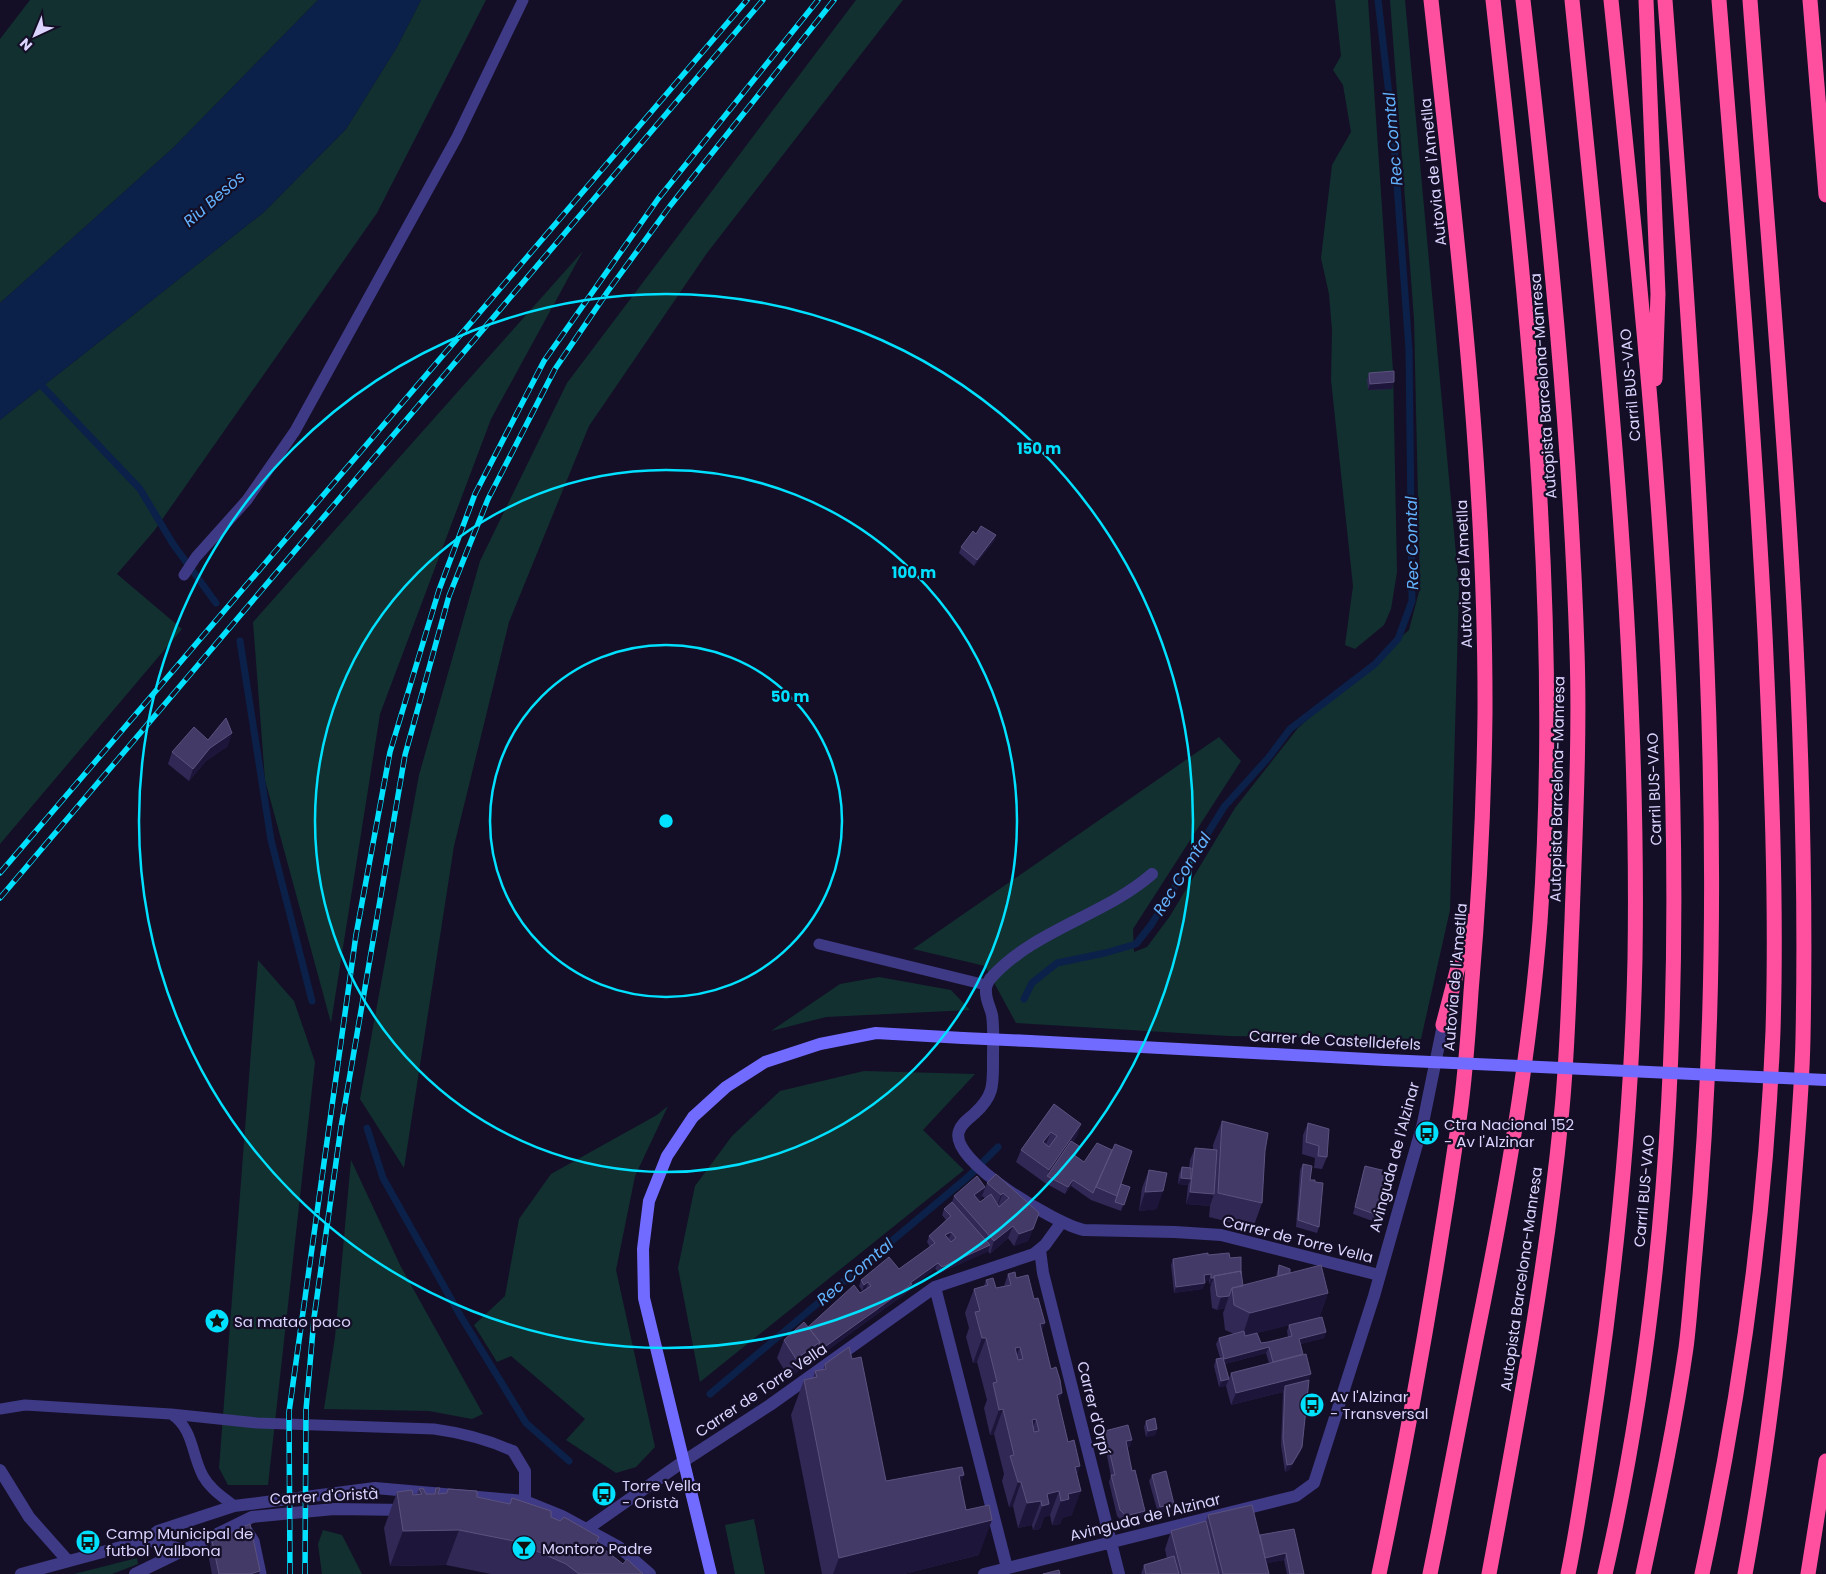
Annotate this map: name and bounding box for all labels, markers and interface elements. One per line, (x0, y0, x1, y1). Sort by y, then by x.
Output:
north arrow (10, 10, 60, 60)
text: N (15, 34, 37, 55)
water label: Rec Comtal (1377, 91, 1409, 187)
street label: Autovia de l'Ametlla (1415, 97, 1451, 247)
water label: Riu Besòs (178, 166, 250, 232)
street label: Autopista Barcelona-Manresa (1525, 272, 1561, 500)
street label: Carril BUS-VAO (1615, 328, 1645, 442)
text: 150 m (1017, 438, 1061, 459)
water label: Rec Comtal (1400, 496, 1424, 590)
street label: Autovia de l'Ametlla (1451, 499, 1477, 649)
text: 100 m (892, 562, 936, 583)
street label: Autopista Barcelona-Manresa (1545, 676, 1569, 902)
text: 50 m (771, 686, 809, 707)
street label: Carril BUS-VAO (1642, 732, 1666, 846)
centre of rings (657, 812, 675, 830)
water label: Rec Comtal (1147, 828, 1217, 920)
street label: Autovia de l'Ametlla (1438, 902, 1472, 1052)
street label: Carrer de Castelldefels (1248, 1025, 1422, 1055)
street label: Avinguda de l'Alzinar (1364, 1079, 1424, 1235)
place label: Ctra Nacional 152 - Av l'Alzinar (1444, 1114, 1574, 1152)
bus stop icon: Ctra Nacional 152 - Av l'Alzinar (1414, 1120, 1440, 1146)
street label: Carril BUS-VAO (1629, 1134, 1659, 1248)
street label: Autopista Barcelona-Manresa (1495, 1166, 1547, 1392)
street label: Carrer de Torre Vella (1221, 1210, 1375, 1268)
water label: Rec Comtal (812, 1233, 898, 1311)
place icon: Sa matao paco (204, 1308, 230, 1334)
place label: Sa matao paco (234, 1311, 351, 1332)
street label: Carrer de Torre Vella (691, 1338, 831, 1442)
street label: Carrer d'Orpí (1072, 1359, 1116, 1457)
place label: Av l'Alzinar - Transversal (1330, 1386, 1429, 1424)
bus stop icon: Av l'Alzinar - Transversal (1299, 1392, 1325, 1418)
place label: Torre Vella - Oristà (622, 1475, 701, 1513)
bus stop icon: Torre Vella - Oristà (591, 1481, 617, 1507)
street label: Carrer d'Oristà (269, 1483, 379, 1509)
street label: Avinguda de l'Alzinar (1067, 1488, 1223, 1546)
place label: Camp Municipal de futbol Vallbona (106, 1523, 253, 1561)
bus stop icon: Camp Municipal de futbol Vallbona (75, 1529, 101, 1555)
bar icon: Montoro Padre (511, 1535, 537, 1561)
place label: Montoro Padre (542, 1538, 652, 1559)

